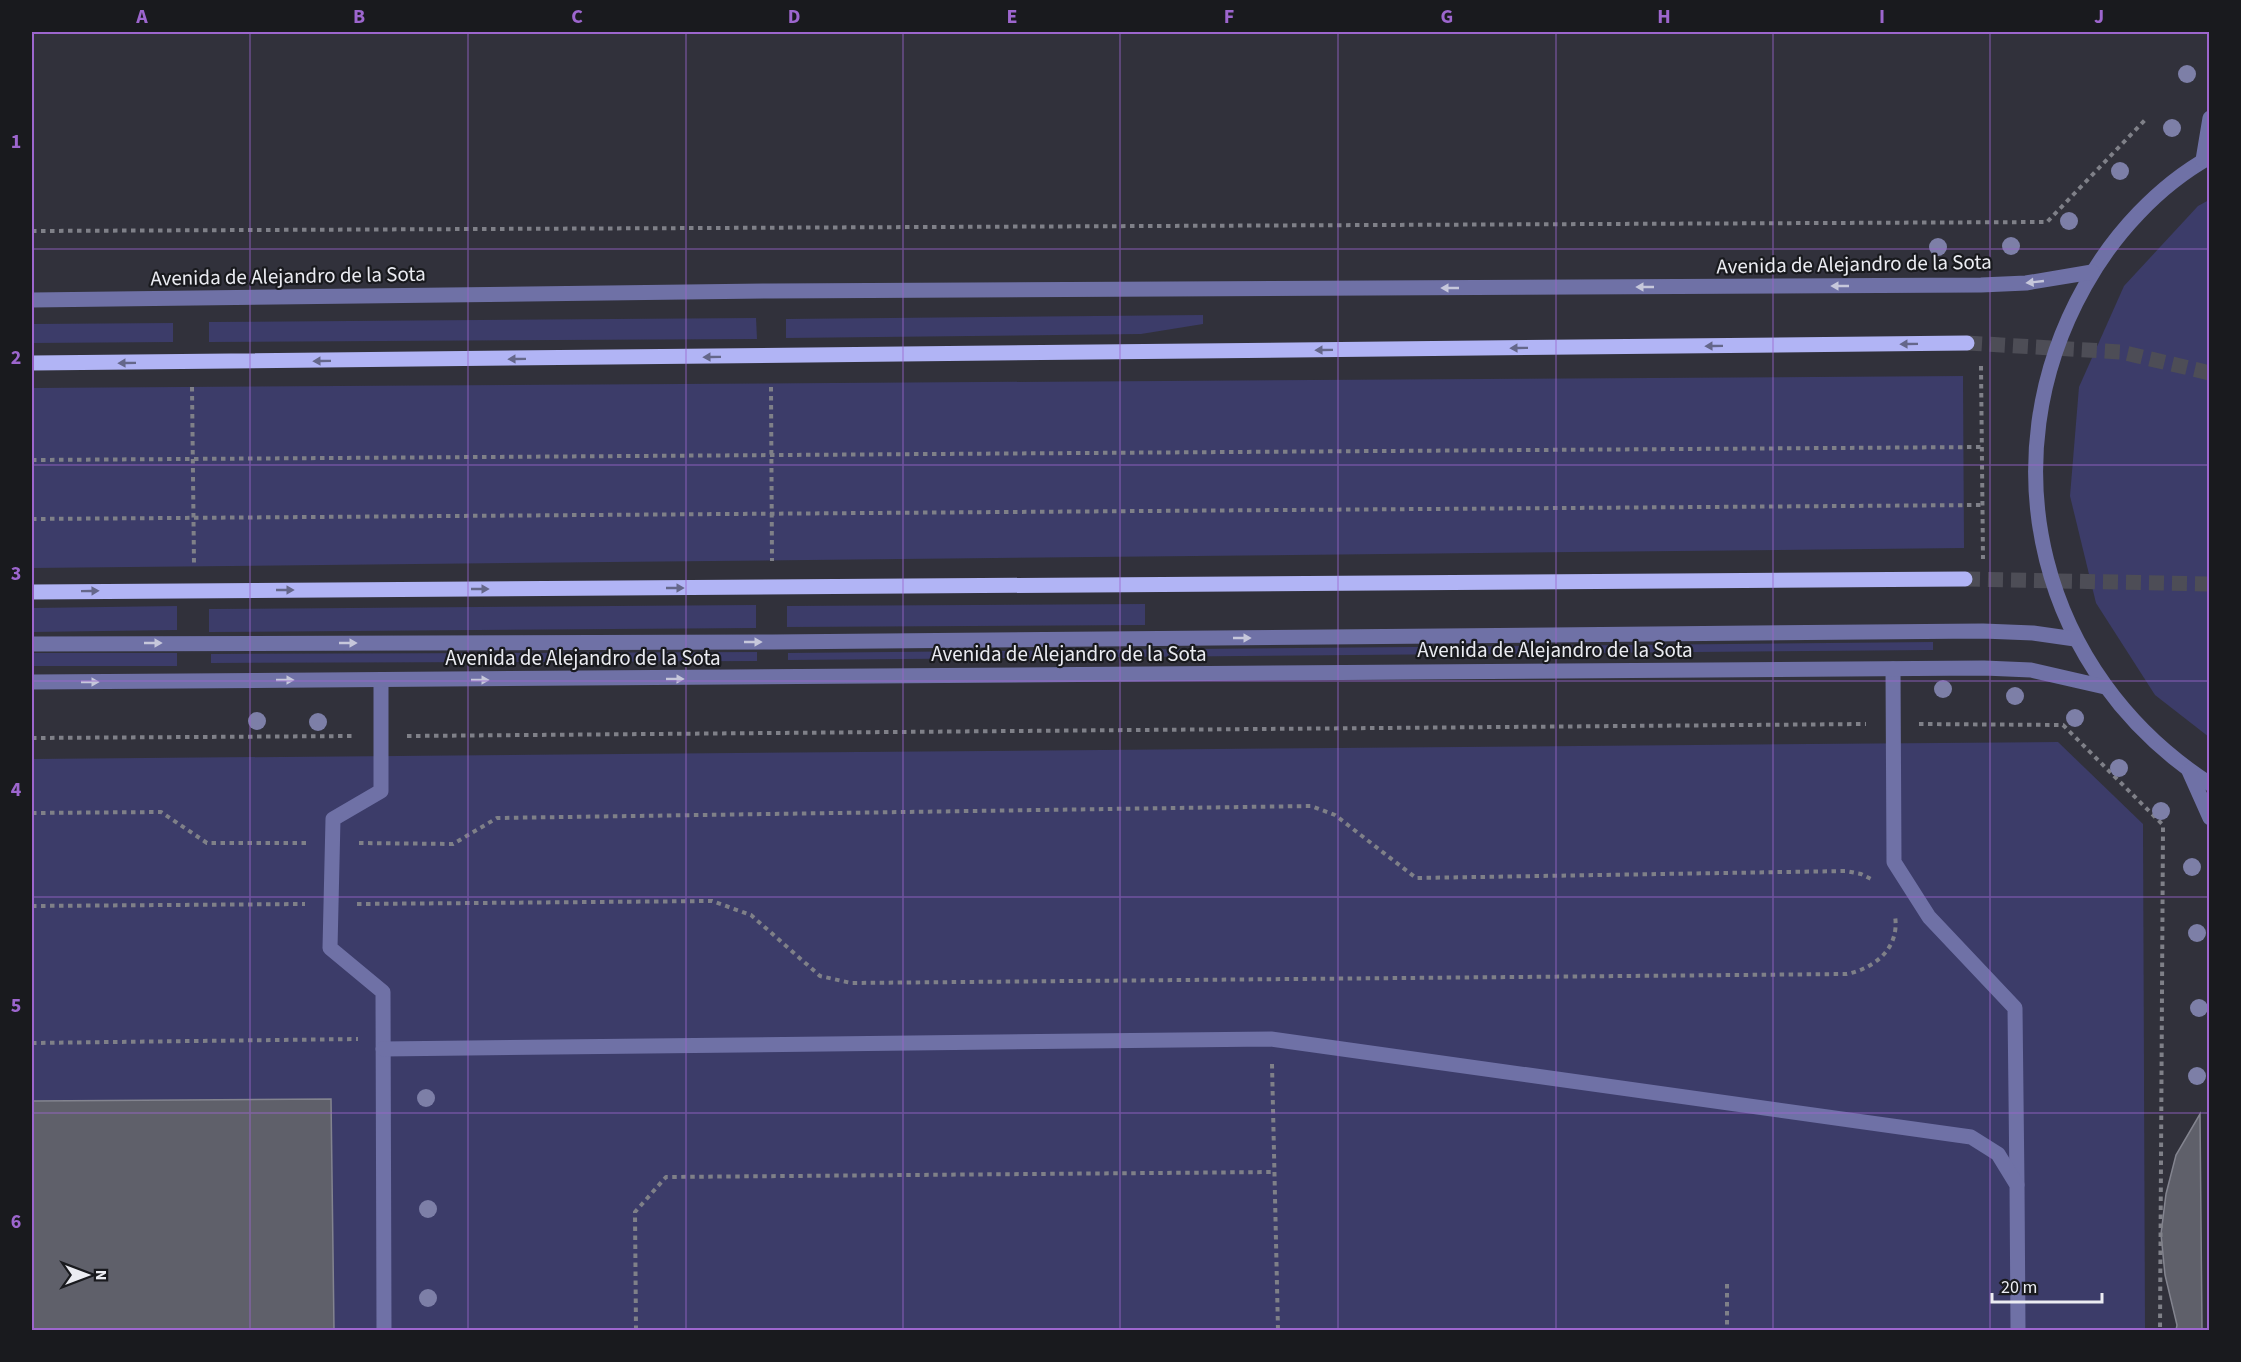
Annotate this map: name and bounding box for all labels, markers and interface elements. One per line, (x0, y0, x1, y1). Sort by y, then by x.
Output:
text: A (135, 3, 148, 31)
text: B (353, 3, 365, 31)
text: C (571, 3, 583, 31)
text: D (788, 3, 800, 31)
text: E (1007, 3, 1017, 31)
text: F (1224, 3, 1234, 31)
text: G (1441, 3, 1453, 31)
text: H (1657, 3, 1671, 31)
text: I (1879, 3, 1885, 31)
text: J (2094, 3, 2104, 31)
text: 1 (11, 128, 21, 156)
street label: Avenida de Alejandro de la Sota (1716, 247, 1992, 281)
street label: Avenida de Alejandro de la Sota (150, 259, 426, 293)
one-way arrow (2025, 277, 2044, 286)
one-way arrow (1830, 281, 1849, 291)
one-way arrow (1635, 282, 1654, 292)
one-way arrow (1440, 283, 1459, 293)
one-way arrow (1899, 339, 1918, 349)
one-way arrow (1704, 341, 1723, 351)
one-way arrow (1509, 343, 1528, 353)
text: 2 (11, 344, 21, 372)
one-way arrow (1314, 346, 1333, 355)
one-way arrow (702, 352, 721, 362)
one-way arrow (507, 354, 526, 364)
one-way arrow (312, 356, 331, 366)
one-way arrow (117, 358, 136, 367)
text: 3 (11, 560, 21, 588)
one-way arrow (665, 583, 684, 593)
one-way arrow (470, 584, 489, 594)
one-way arrow (275, 585, 294, 595)
one-way arrow (80, 586, 99, 596)
one-way arrow (1232, 633, 1251, 642)
street label: Avenida de Alejandro de la Sota (1417, 635, 1693, 665)
one-way arrow (743, 637, 762, 647)
one-way arrow (143, 638, 162, 648)
one-way arrow (338, 638, 357, 648)
street label: Avenida de Alejandro de la Sota (931, 639, 1207, 669)
street label: Avenida de Alejandro de la Sota (445, 643, 721, 673)
one-way arrow (665, 674, 684, 684)
one-way arrow (470, 675, 489, 685)
one-way arrow (275, 676, 294, 685)
one-way arrow (80, 677, 99, 686)
text: 4 (11, 776, 22, 804)
text: 5 (11, 992, 21, 1020)
text: 6 (11, 1208, 21, 1236)
north arrow (57, 1245, 117, 1305)
scale bar (1992, 1266, 2102, 1304)
text: N (90, 1270, 112, 1280)
text: 20 m (2001, 1275, 2037, 1300)

